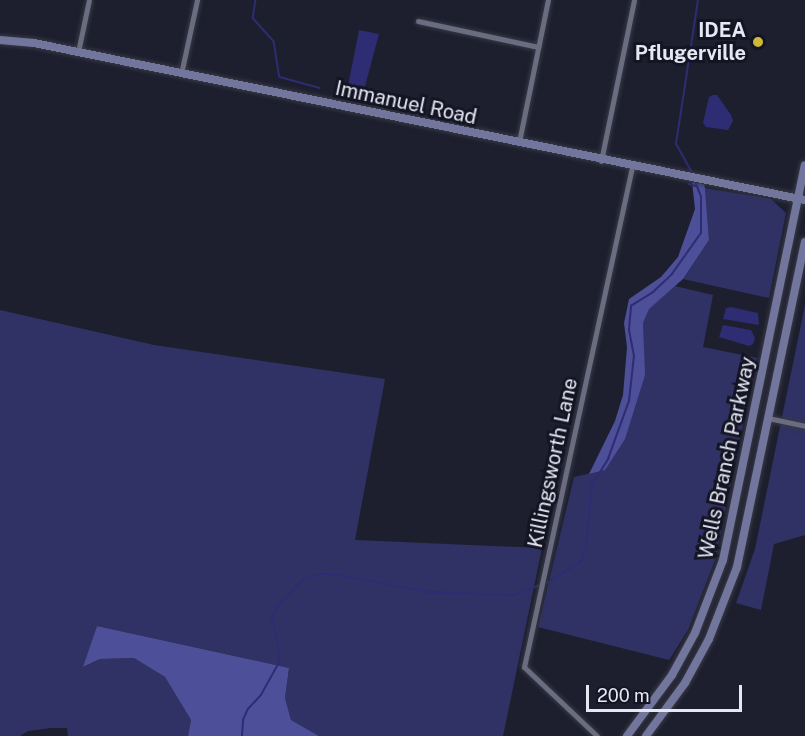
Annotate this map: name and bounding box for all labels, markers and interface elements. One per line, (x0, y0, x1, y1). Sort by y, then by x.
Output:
place label: IDEA Pflugerville (635, 19, 746, 66)
marker: IDEA Pflugerville (751, 35, 765, 49)
street label: Immanuel Road (333, 76, 479, 130)
street label: Wells Branch Parkway (694, 355, 760, 561)
street label: Killingsworth Lane (523, 376, 583, 550)
scale bar (589, 673, 745, 711)
text: 200 m (597, 685, 650, 706)

